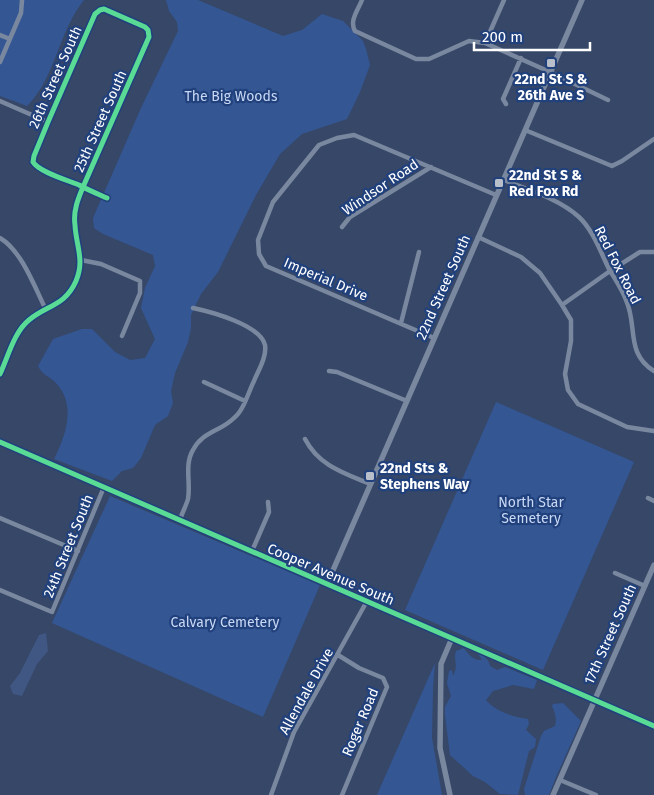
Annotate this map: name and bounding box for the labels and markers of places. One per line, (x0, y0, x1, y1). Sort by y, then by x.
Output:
marker: 22nd St S & 26th Ave S (545, 57, 557, 69)
place label: 22nd St S & 26th Ave S (515, 71, 588, 104)
place label: 22nd St S & Red Fox Rd (509, 167, 582, 200)
marker: 22nd St S & Red Fox Rd (493, 177, 505, 189)
place label: 22nd Sts & Stephens Way (380, 460, 470, 493)
marker: 22nd Sts & Stephens Way (364, 470, 376, 482)

